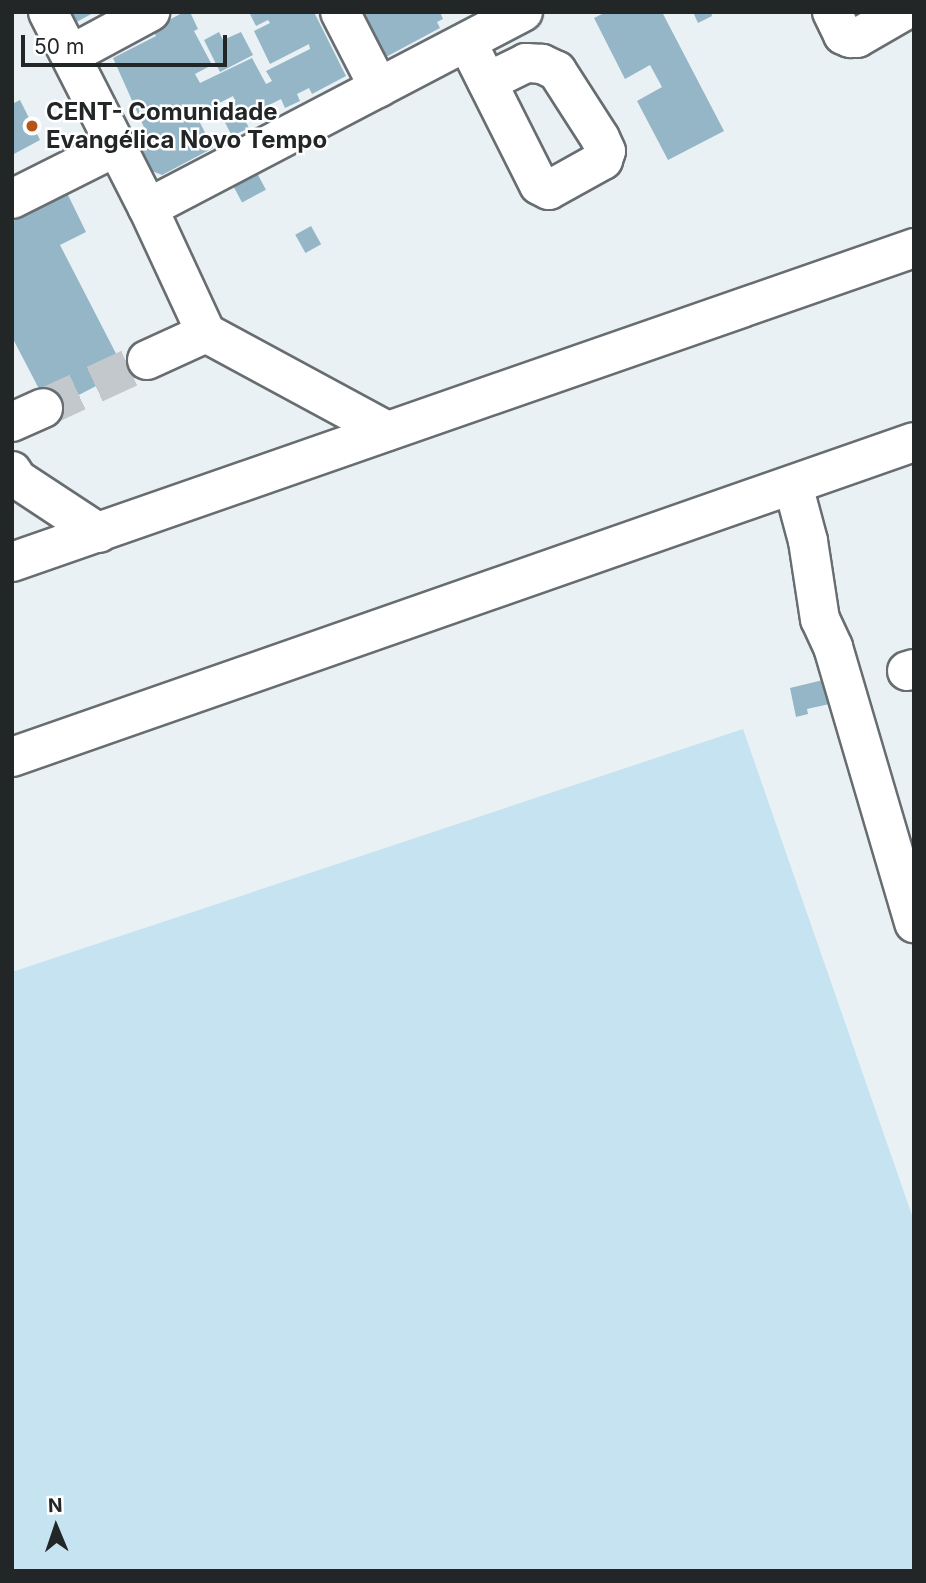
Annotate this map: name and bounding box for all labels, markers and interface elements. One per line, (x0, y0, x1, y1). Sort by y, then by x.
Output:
scale bar (24, 21, 231, 65)
text: 50 m (34, 34, 84, 59)
place label: CENT- Comunidade Evangélica Novo Tempo (46, 98, 327, 154)
marker: CENT- Comunidade Evangélica Novo Tempo (24, 118, 40, 134)
north arrow (21, 1492, 91, 1562)
text: N (48, 1494, 63, 1517)

